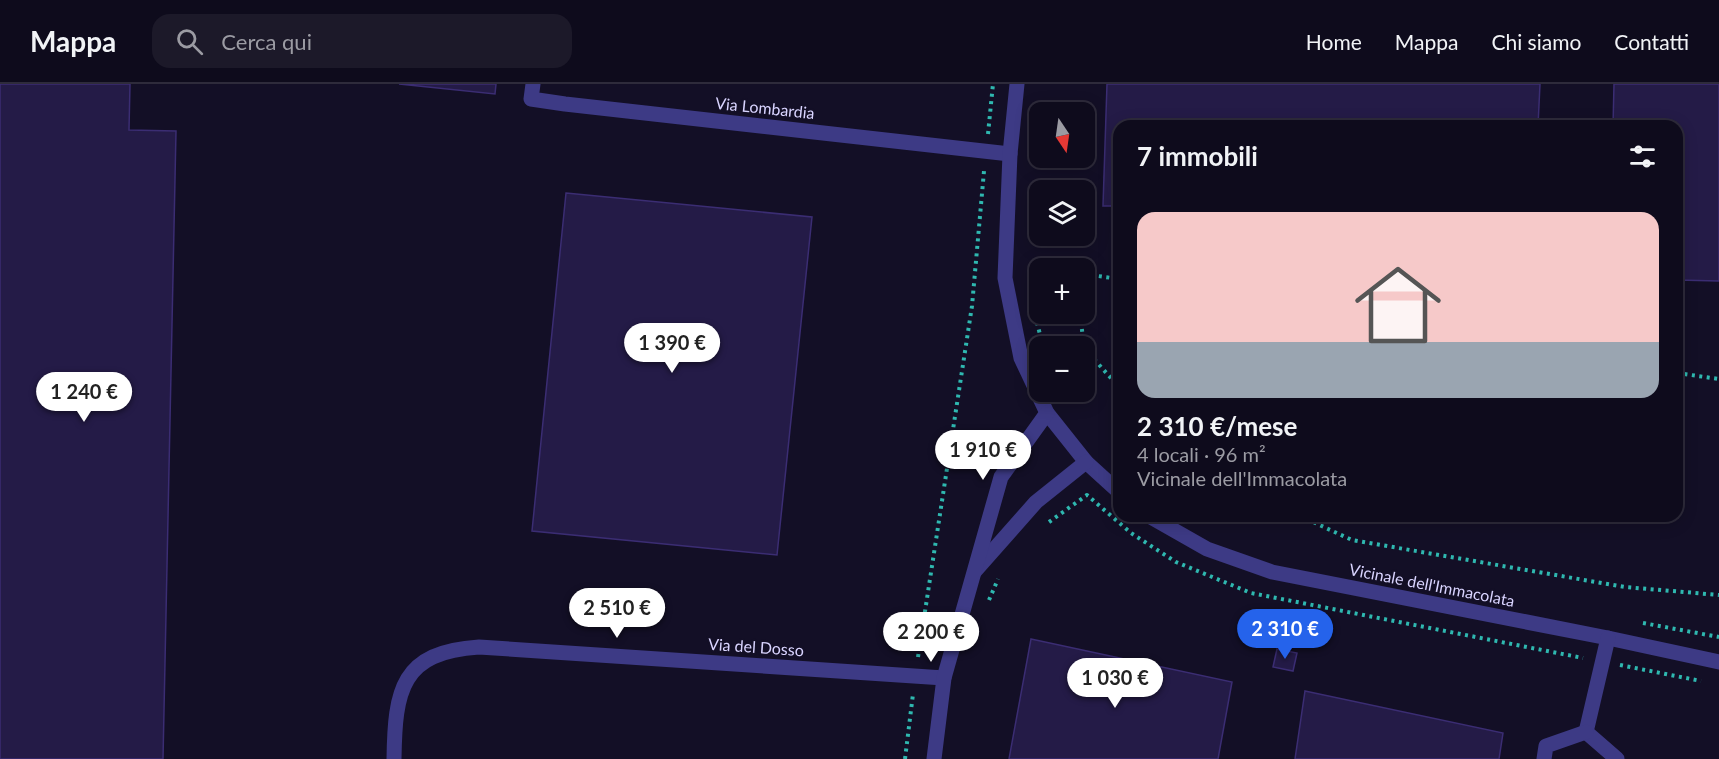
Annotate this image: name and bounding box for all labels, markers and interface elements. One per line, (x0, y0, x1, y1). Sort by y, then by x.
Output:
search box (152, 14, 572, 68)
text: Mappa (30, 24, 116, 58)
icon: search (173, 25, 206, 58)
text: Cerca qui (221, 28, 312, 55)
text: Home (1306, 29, 1362, 54)
text: Mappa (1395, 29, 1458, 54)
text: Chi siamo (1491, 29, 1581, 54)
text: Contatti (1614, 29, 1689, 54)
street label: Via Lombardia (714, 93, 816, 122)
north arrow (1029, 102, 1095, 168)
map controls (1029, 102, 1095, 402)
text: 7 immobili (1137, 140, 1258, 172)
icon: filters (1626, 140, 1659, 173)
button: layers (1029, 180, 1095, 246)
icon: home (1344, 251, 1452, 359)
button: + (1029, 258, 1095, 324)
pin: 1 390 € (617, 323, 727, 374)
text: 1 390 € (638, 330, 706, 354)
button: − (1029, 336, 1095, 402)
pin: 1 240 € (29, 372, 139, 423)
text: 1 240 € (50, 379, 118, 403)
text: 2 310 €/mese (1137, 410, 1297, 442)
pin: 1 910 € (928, 430, 1038, 481)
text: 1 910 € (949, 437, 1017, 461)
text: 4 locali · 96 m² (1137, 442, 1266, 466)
text: Vicinale dell'Immacolata (1137, 466, 1347, 490)
street label: Vicinale dell'Immacolata (1348, 559, 1516, 610)
pin: 2 510 € (562, 588, 672, 639)
text: 2 510 € (583, 595, 651, 619)
pin: 2 310 € (1230, 609, 1340, 660)
pin: 2 200 € (876, 612, 986, 663)
text: 2 310 € (1251, 616, 1319, 640)
text: 2 200 € (897, 619, 965, 643)
street label: Via del Dosso (707, 634, 805, 659)
pin: 1 030 € (1060, 658, 1170, 709)
text: 1 030 € (1081, 665, 1149, 689)

